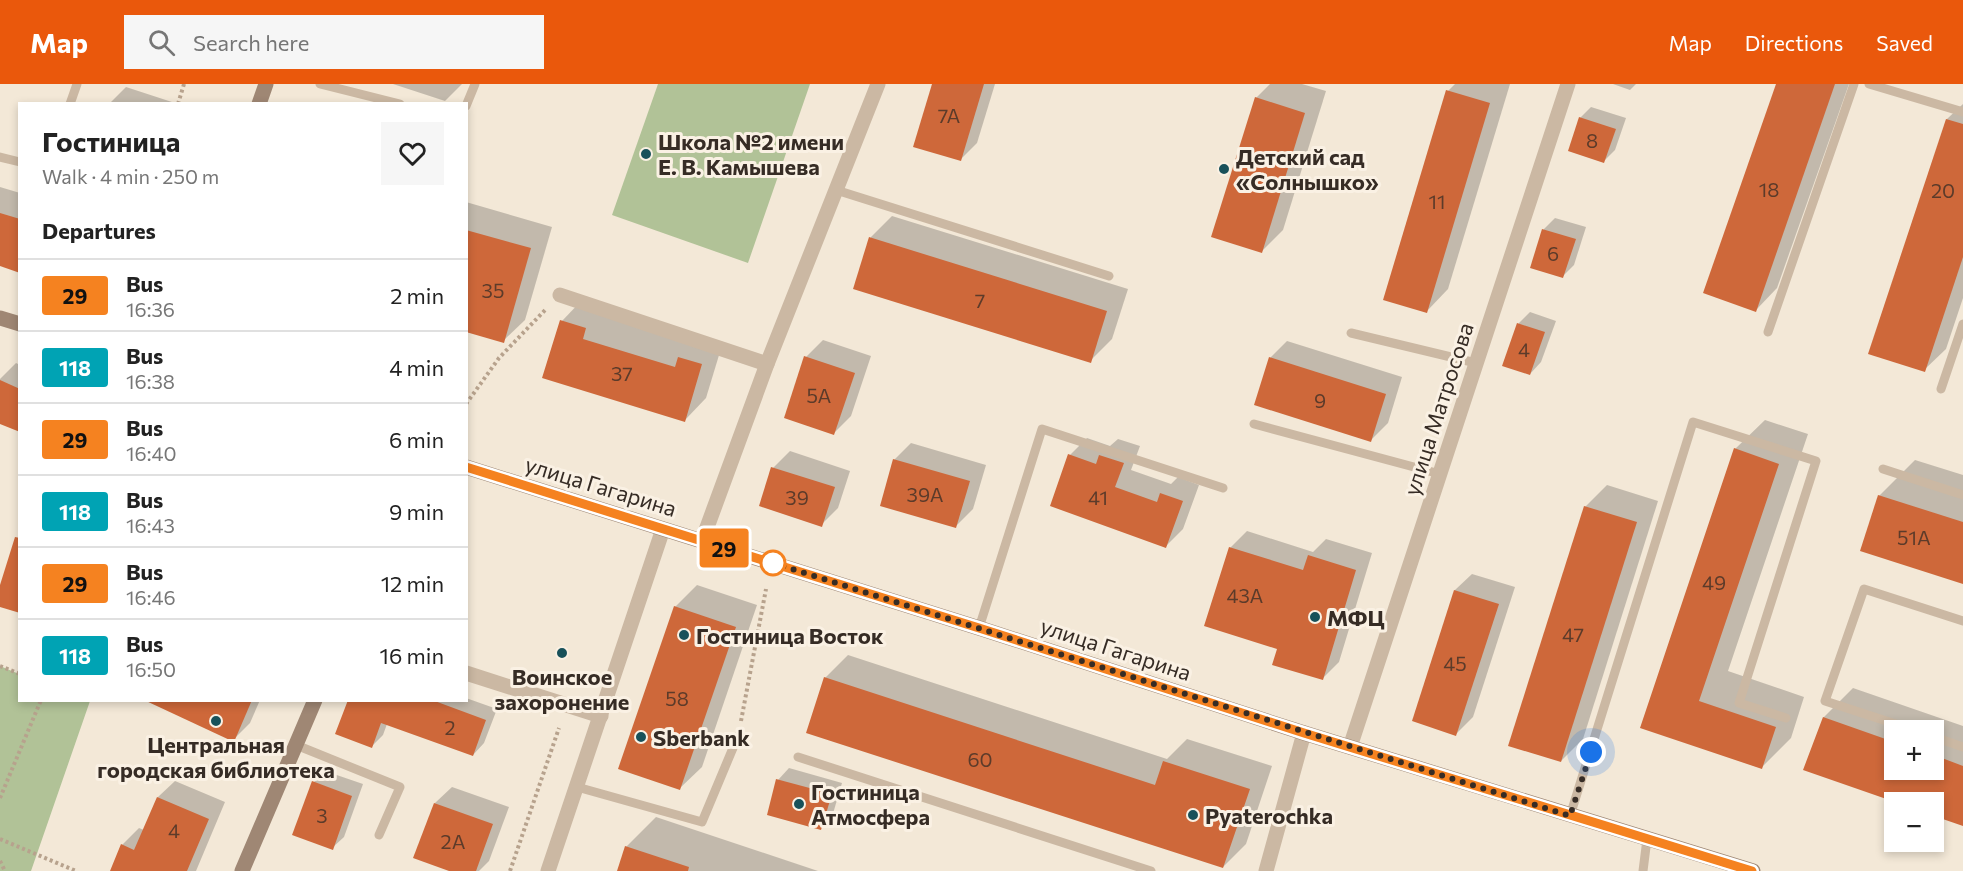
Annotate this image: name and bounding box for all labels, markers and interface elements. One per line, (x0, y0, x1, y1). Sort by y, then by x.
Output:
search box (124, 15, 544, 69)
text: Map (30, 25, 88, 59)
icon: search (145, 26, 178, 59)
text: Search here (193, 29, 309, 56)
text: Map (1669, 30, 1712, 55)
text: Directions (1745, 30, 1843, 55)
text: Saved (1876, 30, 1933, 55)
house number: 7А (938, 103, 961, 127)
button: heart (381, 122, 444, 185)
text: Гостиница (42, 124, 180, 158)
place label: Школа №2 имени Е. В. Камышева (658, 128, 844, 180)
house number: 8 (1586, 128, 1598, 152)
place label: Детский сад «Солнышко» (1236, 143, 1379, 195)
marker: Школа №2 имени Е. В. Камышева (639, 147, 653, 161)
marker: Детский сад «Солнышко» (1217, 162, 1231, 176)
text: Walk · 4 min · 250 m (42, 164, 219, 188)
house number: 18 (1759, 177, 1779, 201)
house number: 20 (1931, 178, 1955, 202)
house number: 11 (1428, 189, 1446, 213)
text: Departures (42, 217, 156, 244)
house number: 6 (1547, 241, 1559, 265)
text: Bus (126, 270, 163, 297)
house number: 35 (482, 278, 504, 302)
text: 2 min (390, 282, 444, 309)
text: 29 (63, 283, 87, 308)
house number: 7 (975, 288, 985, 312)
text: 16:36 (126, 297, 175, 321)
street label: улица Матросова (1397, 319, 1479, 499)
house number: 4 (1518, 337, 1530, 361)
text: Bus (126, 342, 163, 369)
text: 4 min (389, 354, 444, 381)
text: 118 (59, 355, 91, 380)
house number: 37 (611, 361, 633, 385)
text: 16:38 (126, 369, 175, 393)
house number: 5А (807, 383, 832, 407)
house number: 9 (1314, 388, 1326, 412)
text: Bus (126, 414, 163, 441)
text: 6 min (389, 426, 444, 453)
text: 29 (63, 427, 87, 452)
text: 16:40 (126, 441, 176, 465)
street label: улица Гагарина (522, 450, 680, 522)
house number: 39А (907, 482, 944, 506)
house number: 39 (785, 485, 809, 509)
house number: 41 (1088, 485, 1108, 509)
text: Bus (126, 486, 163, 513)
text: 9 min (389, 498, 444, 525)
text: 118 (59, 499, 91, 524)
text: 16:43 (126, 513, 175, 537)
house number: 51А (1897, 525, 1931, 549)
line badge: 29 (697, 528, 751, 568)
text: 29 (712, 536, 736, 561)
unlabelled marker (760, 550, 786, 576)
text: Bus (126, 558, 163, 585)
text: 12 min (381, 570, 444, 597)
house number: 49 (1702, 570, 1726, 594)
text: 29 (63, 571, 87, 596)
house number: 43А (1227, 583, 1264, 607)
text: 16:46 (126, 585, 176, 609)
place label: МФЦ (1327, 604, 1385, 631)
marker: МФЦ (1308, 610, 1322, 624)
street label: улица Гагарина (1037, 612, 1195, 686)
place label: Гостиница Восток (696, 622, 884, 649)
house number: 47 (1562, 622, 1584, 646)
marker: Гостиница Восток (677, 628, 691, 642)
text: Bus (126, 630, 163, 657)
text: 16 min (380, 642, 444, 669)
text: 118 (59, 643, 91, 668)
marker: Воинское захоронение (555, 646, 569, 660)
house number: 45 (1443, 651, 1467, 675)
text: 16:50 (126, 657, 176, 681)
place label: Воинское захоронение (495, 663, 629, 715)
house number: 58 (665, 686, 689, 710)
marker: Центральная городская библиотека (209, 714, 223, 728)
house number: 2 (444, 715, 456, 739)
map controls (1884, 720, 1944, 852)
button: + (1884, 720, 1944, 780)
place label: Sberbank (653, 724, 750, 751)
marker: Sberbank (634, 730, 648, 744)
place label: Центральная городская библиотека (97, 731, 335, 783)
your location (1576, 737, 1606, 767)
house number: 60 (967, 747, 993, 771)
place label: Гостиница Атмосфера (811, 778, 930, 830)
button: − (1884, 792, 1944, 852)
marker: Гостиница Атмосфера (792, 797, 806, 811)
place label: Pyaterochka (1205, 802, 1333, 829)
house number: 3 (316, 803, 328, 827)
marker: Pyaterochka (1186, 808, 1200, 822)
house number: 4 (168, 818, 180, 842)
house number: 2А (441, 829, 466, 853)

